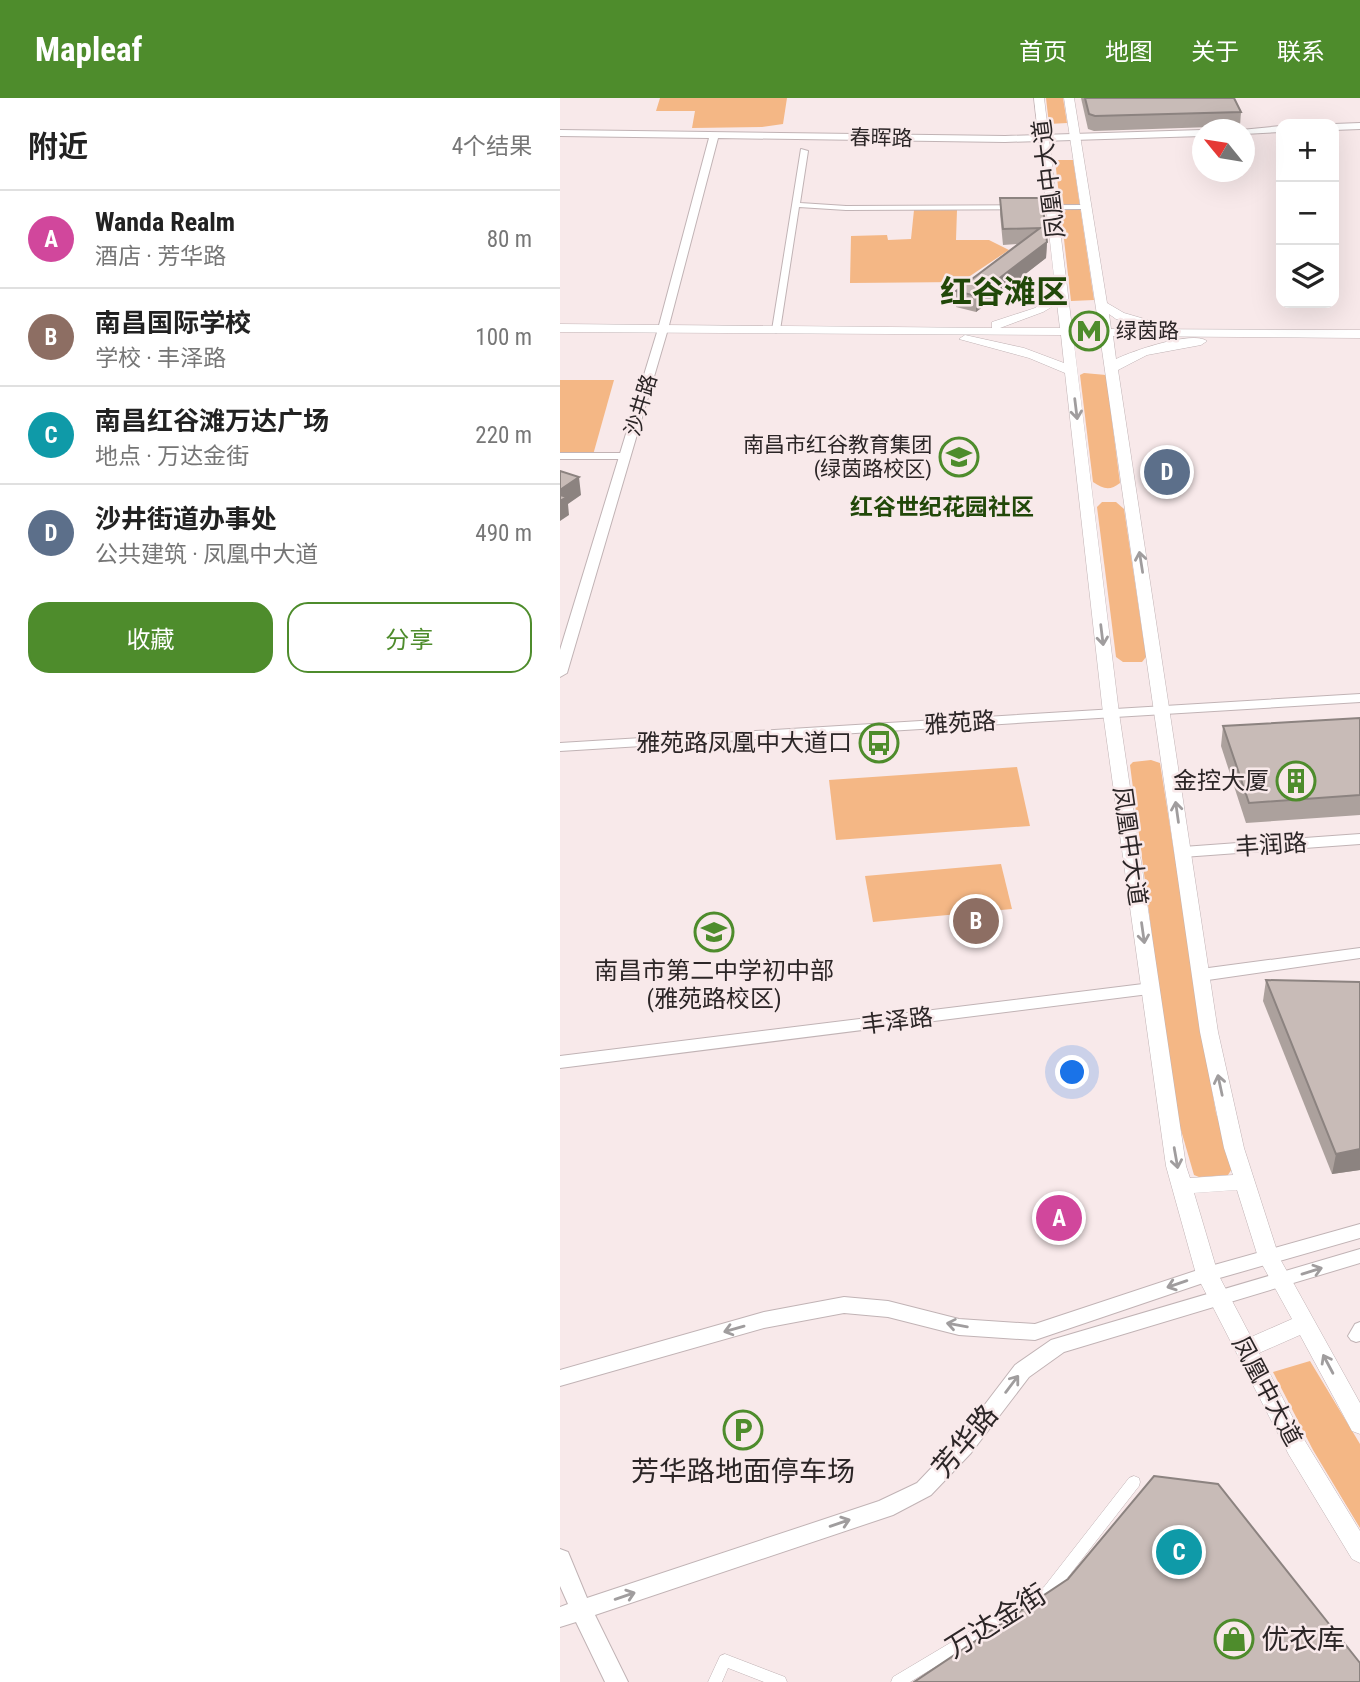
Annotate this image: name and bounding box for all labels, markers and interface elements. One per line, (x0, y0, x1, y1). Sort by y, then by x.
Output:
text: Mapleaf (35, 30, 142, 69)
text: 首页 (1019, 38, 1067, 66)
text: 地图 (1105, 38, 1153, 66)
text: 关于 (1191, 38, 1239, 66)
text: 联系 (1277, 38, 1325, 66)
street label: 凤凰中大道 (1028, 118, 1070, 240)
north arrow (1192, 119, 1255, 182)
map controls (1276, 119, 1339, 308)
button: + (1276, 119, 1339, 182)
street label: 春晖路 (849, 125, 913, 151)
text: 附近 (28, 129, 88, 164)
text: 4个结果 (452, 133, 532, 160)
button: − (1276, 182, 1339, 245)
text: Wanda Realm (95, 207, 235, 237)
text: A (44, 226, 58, 253)
text: 80 m (487, 226, 532, 253)
text: 酒店 · 芳华路 (95, 243, 226, 270)
button: layers (1276, 245, 1339, 308)
district label: 红谷滩区 (940, 273, 1068, 311)
text: 南昌国际学校 (95, 308, 251, 338)
metro station icon: 绿茵路 (1068, 310, 1110, 352)
place label: 绿茵路 (1116, 319, 1179, 343)
text: B (45, 324, 57, 351)
text: 100 m (475, 324, 532, 351)
text: 学校 · 丰泽路 (95, 345, 226, 372)
street label: 沙井路 (620, 371, 662, 439)
one-way arrow (1070, 397, 1083, 420)
text: 南昌红谷滩万达广场 (95, 406, 329, 436)
text: C (44, 422, 58, 449)
text: 220 m (475, 422, 532, 449)
place label: 南昌市红谷教育集团 (绿茵路校区) (743, 433, 932, 481)
school or university icon: 南昌市红谷教育集团 (绿茵路校区) (938, 436, 980, 478)
text: 地点 · 万达金街 (95, 443, 249, 470)
pin: D (1144, 446, 1190, 498)
district label: 红谷世纪花园社区 (850, 494, 1034, 521)
text: 沙井街道办事处 (95, 504, 277, 534)
text: D (45, 520, 58, 547)
text: 490 m (475, 520, 532, 547)
text: 公共建筑 · 凤凰中大道 (95, 541, 318, 568)
one-way arrow (1134, 551, 1147, 574)
button: 收藏 (28, 602, 273, 673)
button: 分享 (287, 602, 532, 673)
one-way arrow (1096, 623, 1109, 646)
street label: 雅苑路 (923, 707, 997, 739)
bus stop icon: 雅苑路凤凰中大道口 (858, 722, 900, 764)
place label: 雅苑路凤凰中大道口 (636, 729, 852, 757)
building icon: 金控大厦 (1275, 760, 1317, 802)
place label: 金控大厦 (1173, 767, 1269, 795)
street label: 凤凰中大道 (1108, 785, 1152, 907)
one-way arrow (1170, 801, 1183, 823)
street label: 丰润路 (1234, 829, 1308, 861)
pin: B (953, 895, 999, 947)
school or university icon: 南昌市第二中学初中部 (雅苑路校区) (693, 911, 735, 953)
one-way arrow (1137, 921, 1150, 944)
place label: 南昌市第二中学初中部 (雅苑路校区) (594, 957, 834, 1013)
street label: 丰泽路 (860, 1003, 934, 1039)
your location (1055, 1055, 1089, 1089)
one-way arrow (1213, 1074, 1226, 1096)
one-way arrow (1170, 1146, 1183, 1169)
pin: A (1036, 1192, 1082, 1244)
one-way arrow (1301, 1264, 1323, 1277)
one-way arrow (1166, 1279, 1188, 1291)
one-way arrow (946, 1318, 969, 1331)
one-way arrow (724, 1323, 746, 1336)
street label: 凤凰中大道 (1226, 1331, 1308, 1451)
one-way arrow (1320, 1354, 1334, 1374)
one-way arrow (1004, 1375, 1019, 1394)
street label: 芳华路 (925, 1398, 1005, 1484)
parking icon: 芳华路地面停车场 (722, 1409, 764, 1451)
place label: 芳华路地面停车场 (631, 1455, 855, 1488)
one-way arrow (829, 1516, 851, 1528)
pin: C (1156, 1526, 1202, 1578)
street label: 万达金街 (940, 1577, 1052, 1665)
one-way arrow (613, 1589, 635, 1601)
shop icon: 优衣库 (1213, 1618, 1255, 1660)
place label: 优衣库 (1261, 1623, 1345, 1656)

